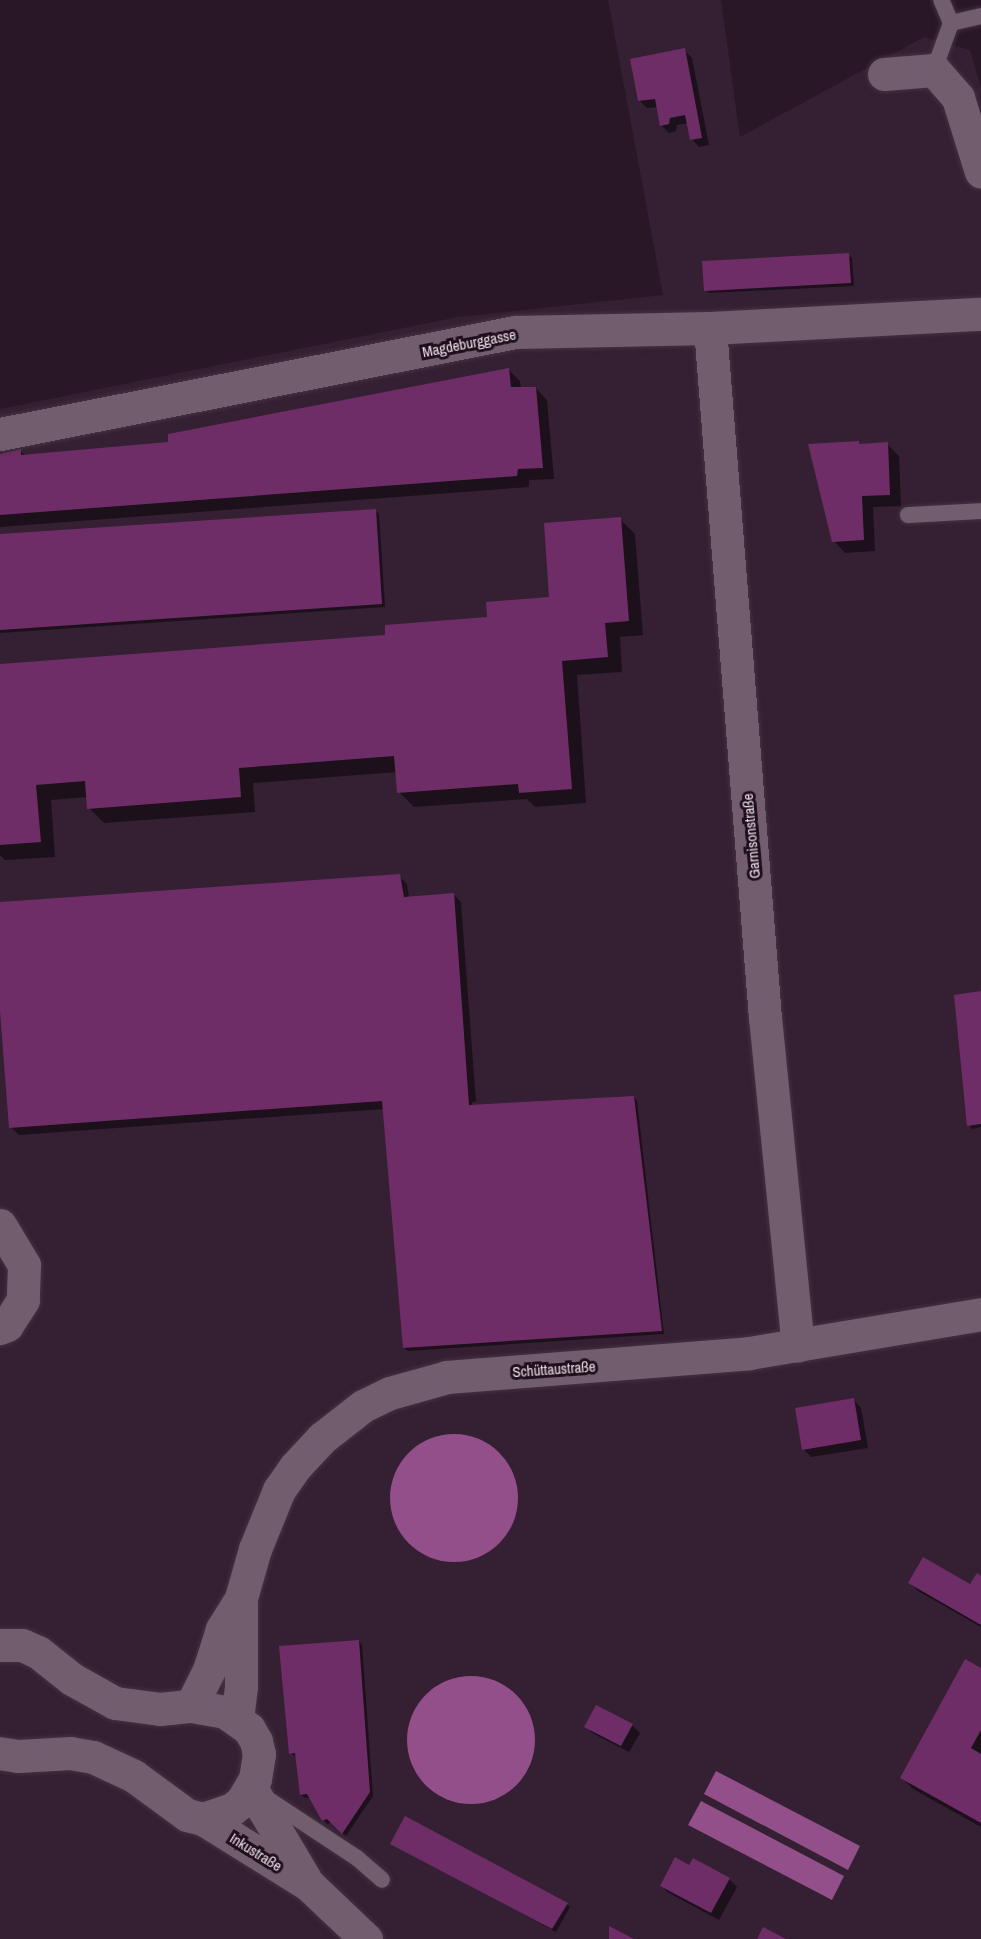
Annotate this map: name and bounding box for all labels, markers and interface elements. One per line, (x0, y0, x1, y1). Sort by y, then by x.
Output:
street label: Magdeburggasse (421, 325, 517, 361)
street label: Garnisonstraße (738, 793, 764, 879)
street label: Schüttaustraße (512, 1357, 596, 1381)
street label: Inkustraße (227, 1829, 285, 1875)

